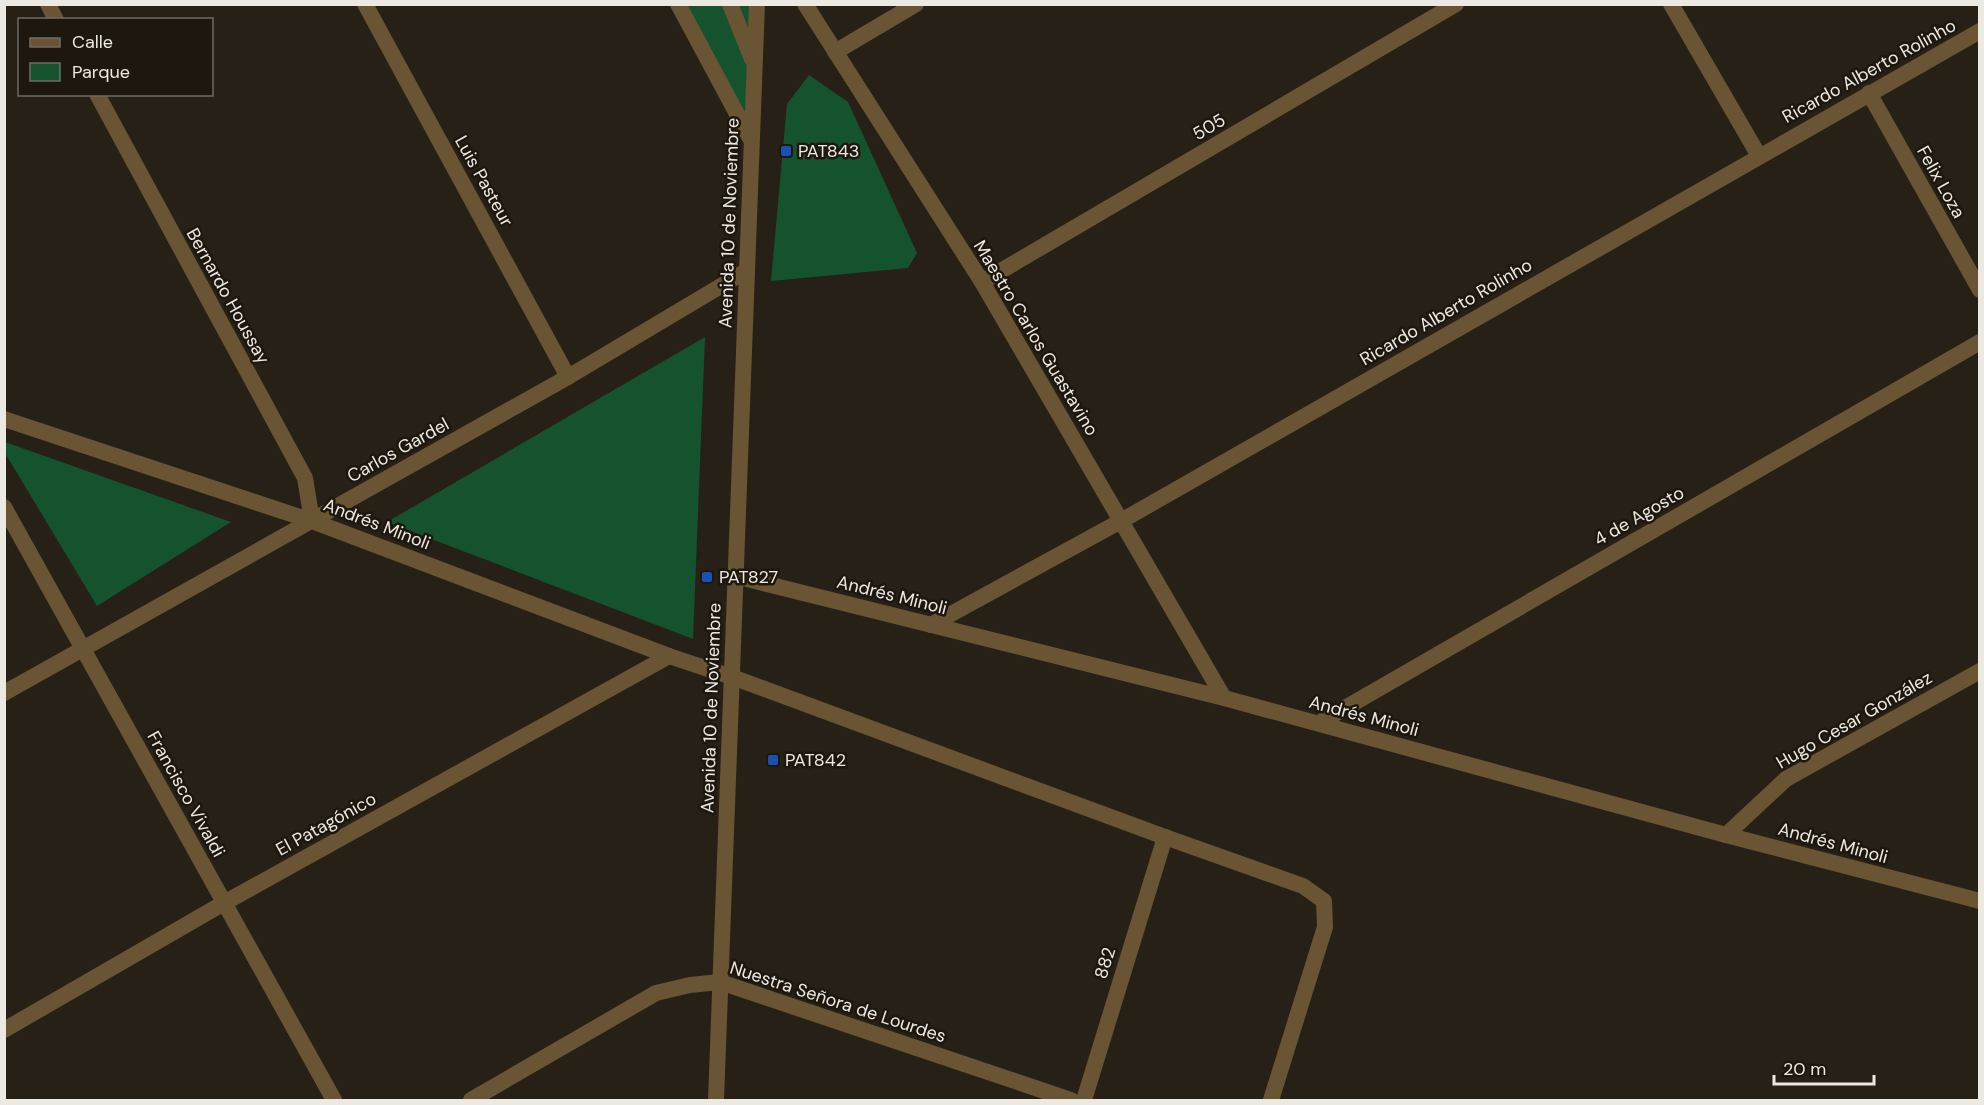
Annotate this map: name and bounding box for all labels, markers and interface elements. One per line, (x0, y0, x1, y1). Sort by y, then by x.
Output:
street label: Ricardo Alberto Rolinho (1778, 13, 1960, 129)
legend (18, 18, 213, 96)
text: Calle (72, 30, 113, 54)
text: Parque (72, 60, 130, 84)
street label: 505 (1188, 108, 1230, 146)
street label: Avenida 10 de Noviembre (713, 117, 745, 329)
street label: Luis Pasteur (449, 131, 519, 231)
place label: PAT843 (798, 139, 859, 163)
street label: Felix Loza (1911, 141, 1971, 223)
marker: PAT843 (779, 144, 793, 158)
street label: Bernardo Houssay (181, 224, 275, 368)
street label: Maestro Carlos Guastavino (968, 236, 1104, 440)
street label: Ricardo Alberto Rolinho (1356, 253, 1536, 371)
street label: Carlos Gardel (343, 412, 453, 488)
street label: 4 de Agosto (1590, 480, 1688, 552)
street label: Andrés Minoli (320, 493, 434, 555)
place label: PAT827 (719, 565, 778, 589)
marker: PAT827 (700, 570, 714, 584)
street label: Andrés Minoli (834, 570, 950, 620)
street label: Avenida 10 de Noviembre (695, 602, 727, 814)
street label: Hugo Cesar González (1772, 666, 1936, 774)
street label: Andrés Minoli (1306, 690, 1422, 742)
street label: Francisco Vivaldi (141, 727, 231, 861)
place label: PAT842 (785, 748, 846, 772)
marker: PAT842 (766, 753, 780, 767)
street label: El Patagónico (271, 787, 381, 861)
street label: Andrés Minoli (1775, 817, 1891, 869)
street label: 882 (1089, 944, 1121, 982)
street label: Nuestra Señora de Lourdes (727, 956, 949, 1048)
scale bar (1774, 1048, 1874, 1086)
text: 20 m (1783, 1057, 1826, 1081)

